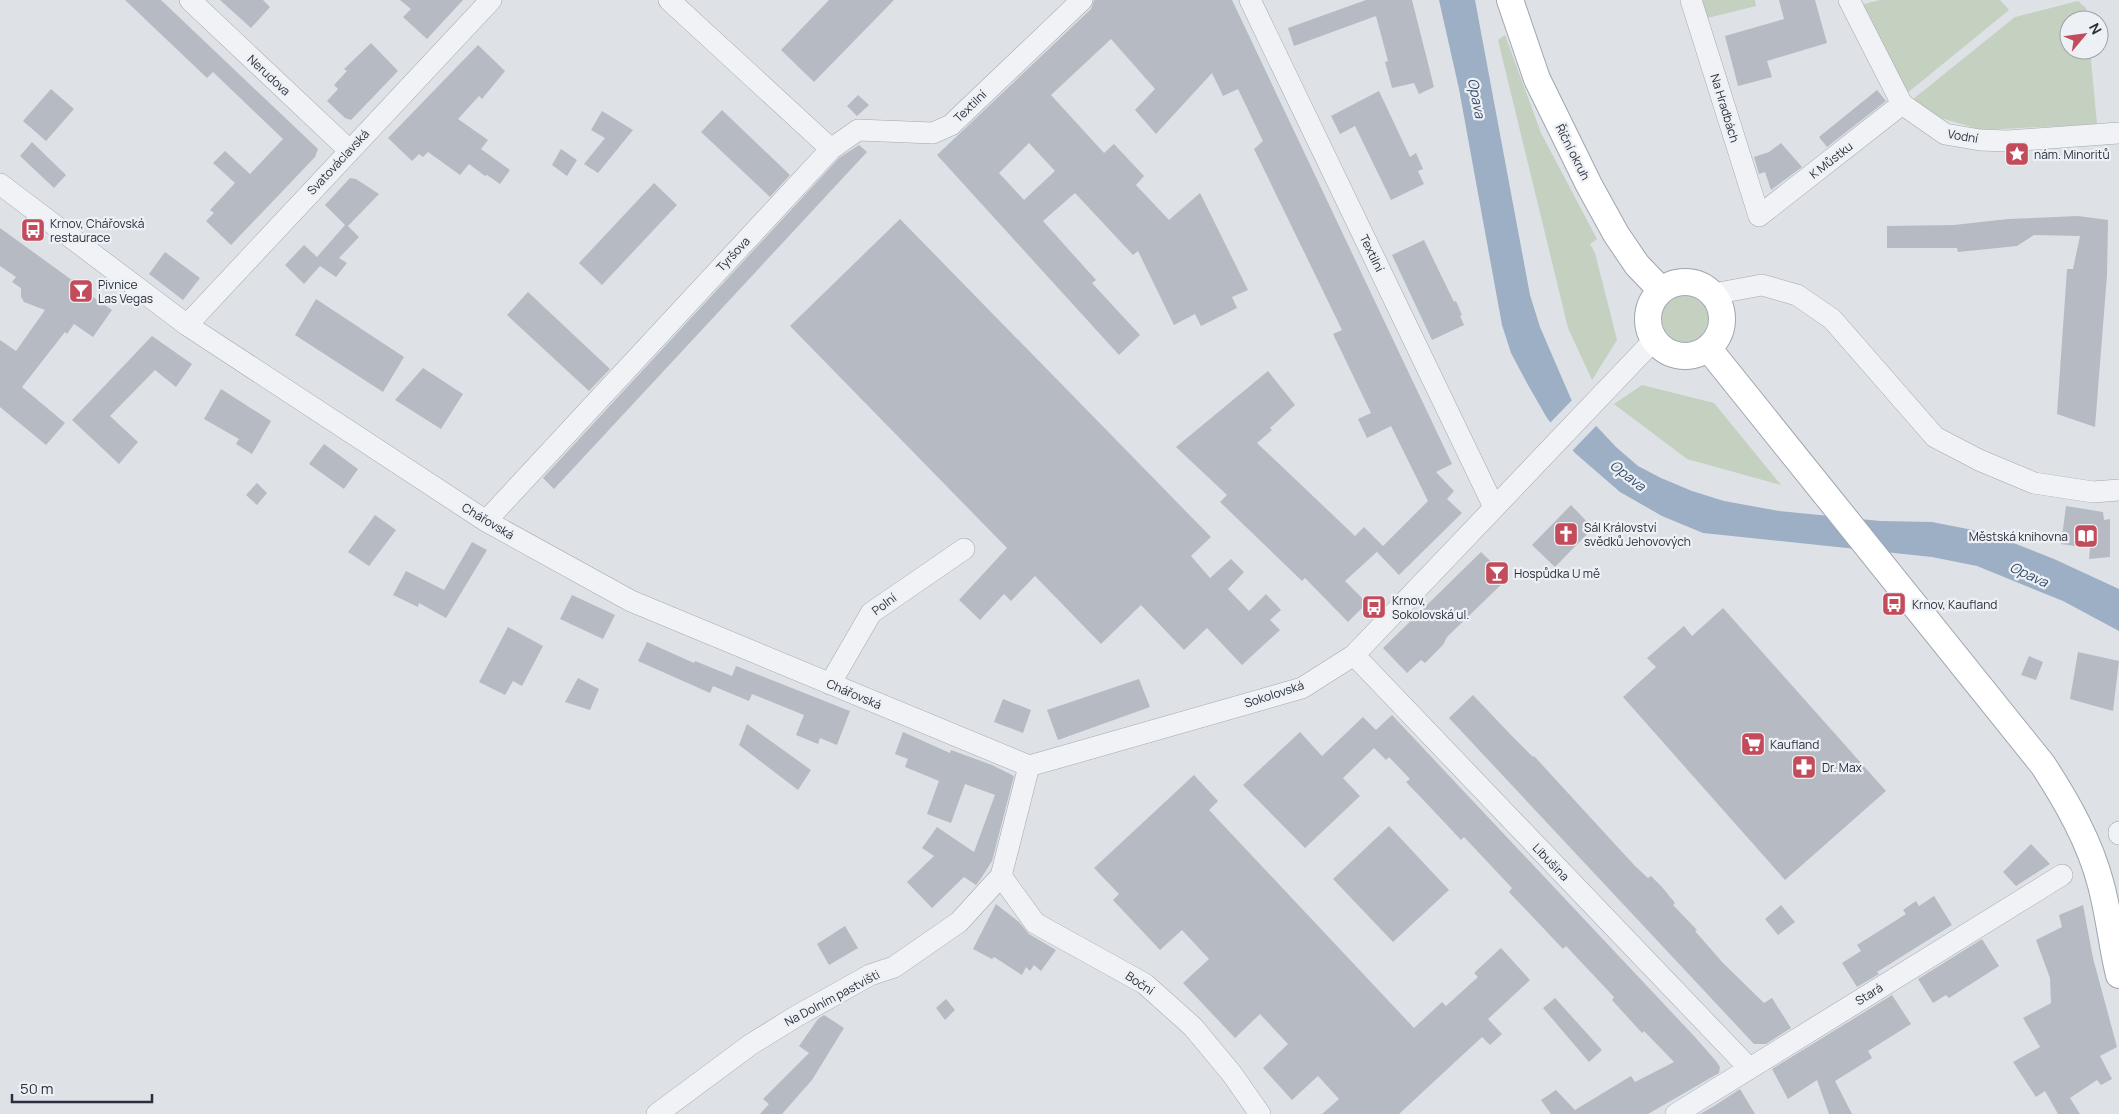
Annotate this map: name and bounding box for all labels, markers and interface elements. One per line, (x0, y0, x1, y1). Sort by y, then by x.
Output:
north arrow (2059, 10, 2109, 60)
text: N (2085, 19, 2107, 37)
street label: Nerudova (244, 51, 294, 99)
street label: Na Hradbách (1707, 72, 1743, 144)
water label: Opava (1464, 76, 1490, 121)
street label: Textilní (950, 86, 990, 126)
street label: Říční okruh (1552, 121, 1594, 183)
street label: Svatováclavská (303, 125, 373, 199)
street label: Vodní (1946, 125, 1980, 147)
street label: K Můstku (1806, 138, 1856, 182)
place icon: nám. Minoritů (2004, 141, 2030, 167)
place label: nám. Minoritů (2034, 146, 2110, 163)
place label: Krnov, Chářovská restaurace (50, 215, 144, 246)
bus stop icon: Krnov, Chářovská restaurace (20, 217, 46, 243)
street label: Textilní (1356, 231, 1388, 275)
street label: Tyršova (712, 233, 754, 275)
place label: Pivnice Las Vegas (98, 276, 153, 307)
bar icon: Pivnice Las Vegas (68, 278, 94, 304)
water label: Opava (1606, 455, 1651, 496)
street label: Chářovská (459, 499, 517, 543)
place label: Sál Království svědků Jehovových (1584, 519, 1691, 550)
church icon: Sál Království svědků Jehovových (1553, 521, 1579, 547)
library icon: Městská knihovna (2073, 523, 2099, 549)
place label: Městská knihovna (1969, 528, 2068, 545)
water label: Opava (2007, 557, 2052, 592)
bar icon: Hospůdka U mě (1484, 560, 1510, 586)
place label: Hospůdka U mě (1514, 565, 1600, 582)
street label: Polní (868, 589, 900, 619)
bus stop icon: Krnov, Kaufland (1881, 591, 1907, 617)
place label: Krnov, Sokolovská ul. (1392, 592, 1469, 623)
bus stop icon: Krnov, Sokolovská ul. (1361, 594, 1387, 620)
place label: Krnov, Kaufland (1912, 596, 1997, 613)
street label: Chářovská (824, 675, 884, 713)
street label: Sokolovská (1242, 676, 1306, 712)
supermarket icon: Kaufland (1740, 731, 1766, 757)
place label: Kaufland (1770, 736, 1819, 753)
pharmacy icon: Dr. Max (1791, 754, 1817, 780)
place label: Dr. Max (1822, 759, 1863, 776)
street label: Libušina (1529, 840, 1573, 884)
street label: Na Dolním pastvišti (781, 966, 883, 1030)
street label: Boční (1122, 967, 1158, 999)
street label: Stará (1852, 979, 1886, 1009)
scale bar (12, 1072, 152, 1104)
text: 50 m (20, 1078, 54, 1099)

